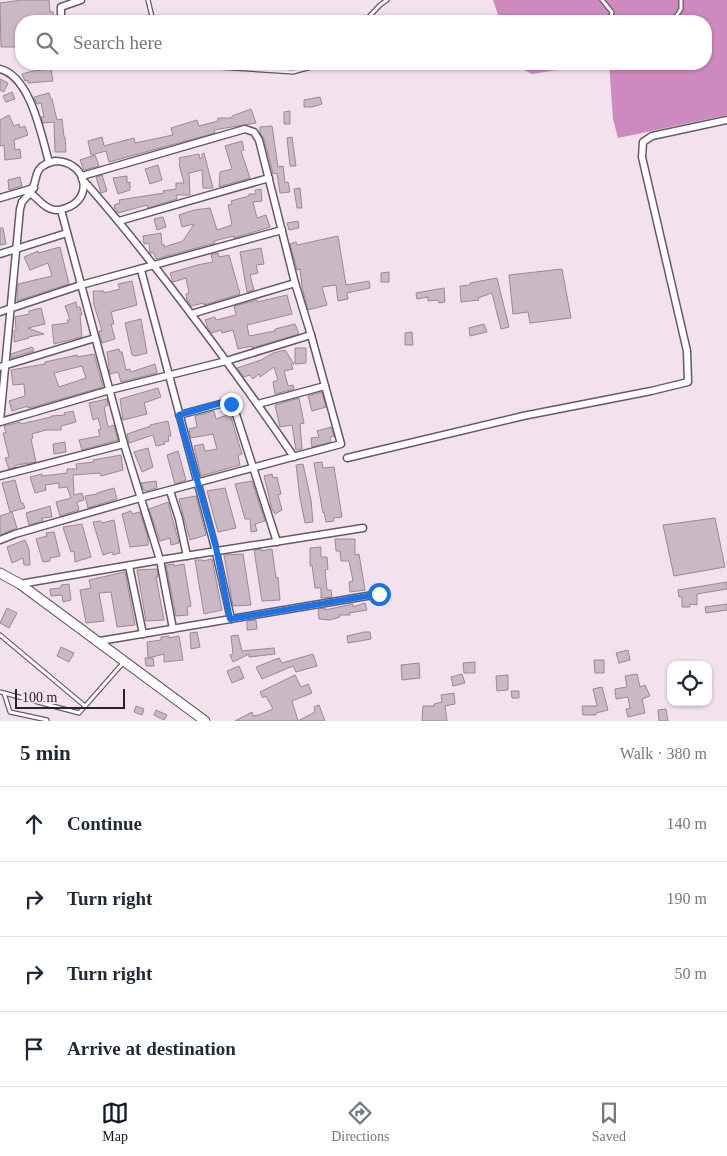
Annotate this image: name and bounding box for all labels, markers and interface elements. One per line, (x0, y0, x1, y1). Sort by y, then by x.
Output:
search box (15, 15, 712, 70)
icon: search (33, 29, 61, 57)
text: Search here (73, 32, 162, 53)
route end (220, 393, 243, 416)
route start (368, 583, 391, 606)
map controls (667, 661, 712, 706)
button: locate (667, 661, 712, 706)
scale bar (15, 686, 125, 709)
text: 100 m (22, 690, 57, 705)
text: 5 min (20, 741, 71, 765)
text: Walk · 380 m (620, 745, 707, 762)
icon: ahead (20, 810, 48, 838)
text: Continue (67, 813, 142, 834)
text: 140 m (667, 815, 707, 832)
icon: right (20, 885, 48, 913)
text: Turn right (67, 888, 152, 909)
text: 190 m (667, 890, 707, 907)
icon: right (20, 960, 48, 988)
text: Turn right (67, 963, 152, 984)
text: 50 m (675, 965, 707, 982)
icon: arrive (20, 1035, 48, 1063)
text: Arrive at destination (67, 1038, 236, 1059)
tab: Map (101, 1099, 129, 1145)
tab: Directions (331, 1099, 390, 1145)
tab: Saved (592, 1099, 626, 1145)

